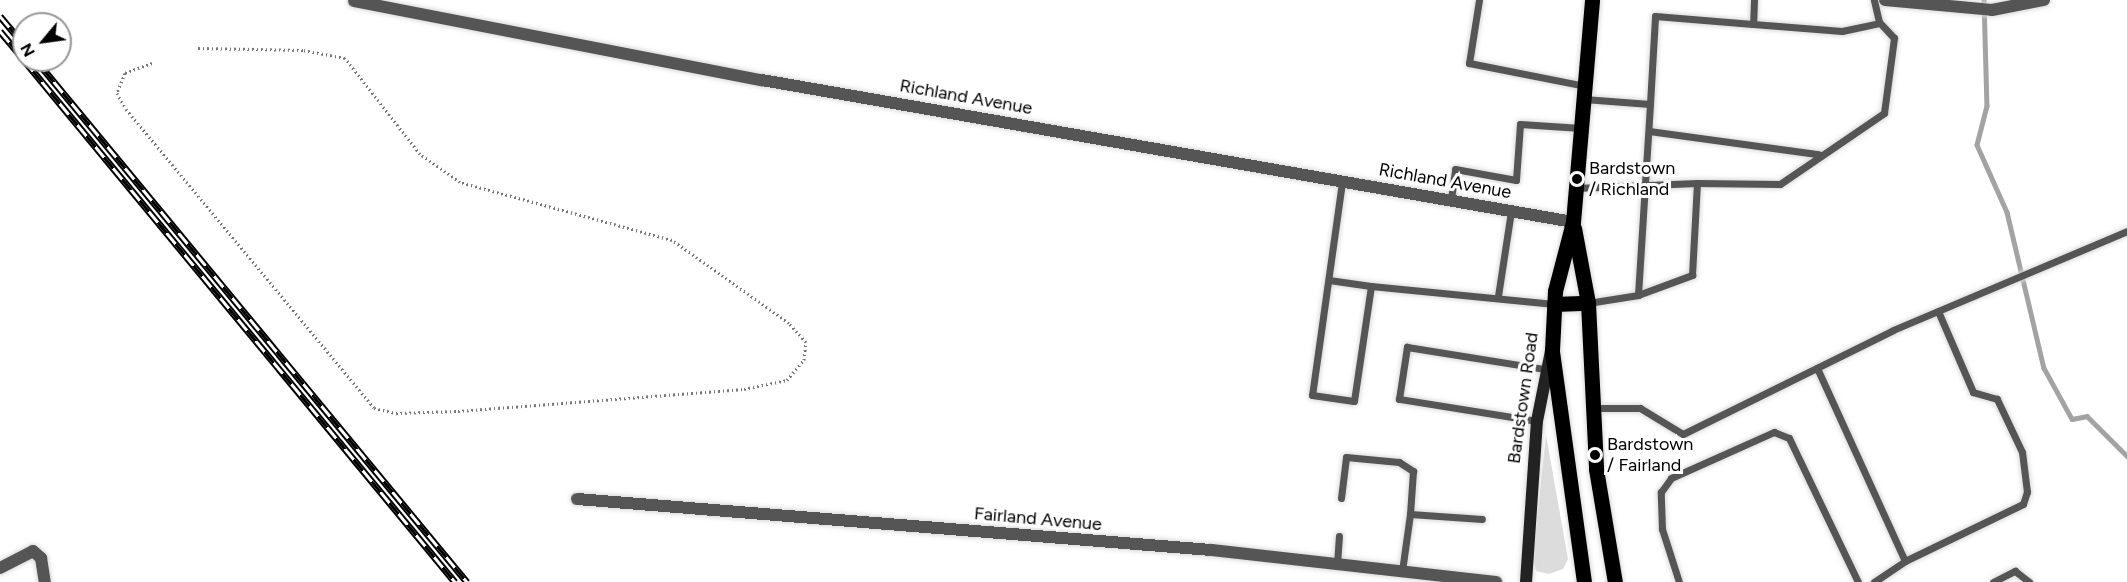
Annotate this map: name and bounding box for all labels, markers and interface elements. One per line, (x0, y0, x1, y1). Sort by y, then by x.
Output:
north arrow (12, 12, 72, 72)
text: N (16, 40, 39, 60)
street label: Richland Avenue (898, 75, 1034, 119)
place label: Bardstown / Richland (1589, 158, 1675, 201)
street label: Richland Avenue (1377, 159, 1513, 203)
marker: Bardstown / Richland (1570, 172, 1584, 186)
street label: Bardstown Road (1503, 331, 1543, 465)
place label: Bardstown / Fairland (1607, 434, 1693, 476)
marker: Bardstown / Fairland (1588, 448, 1602, 462)
street label: Fairland Avenue (973, 503, 1103, 535)

